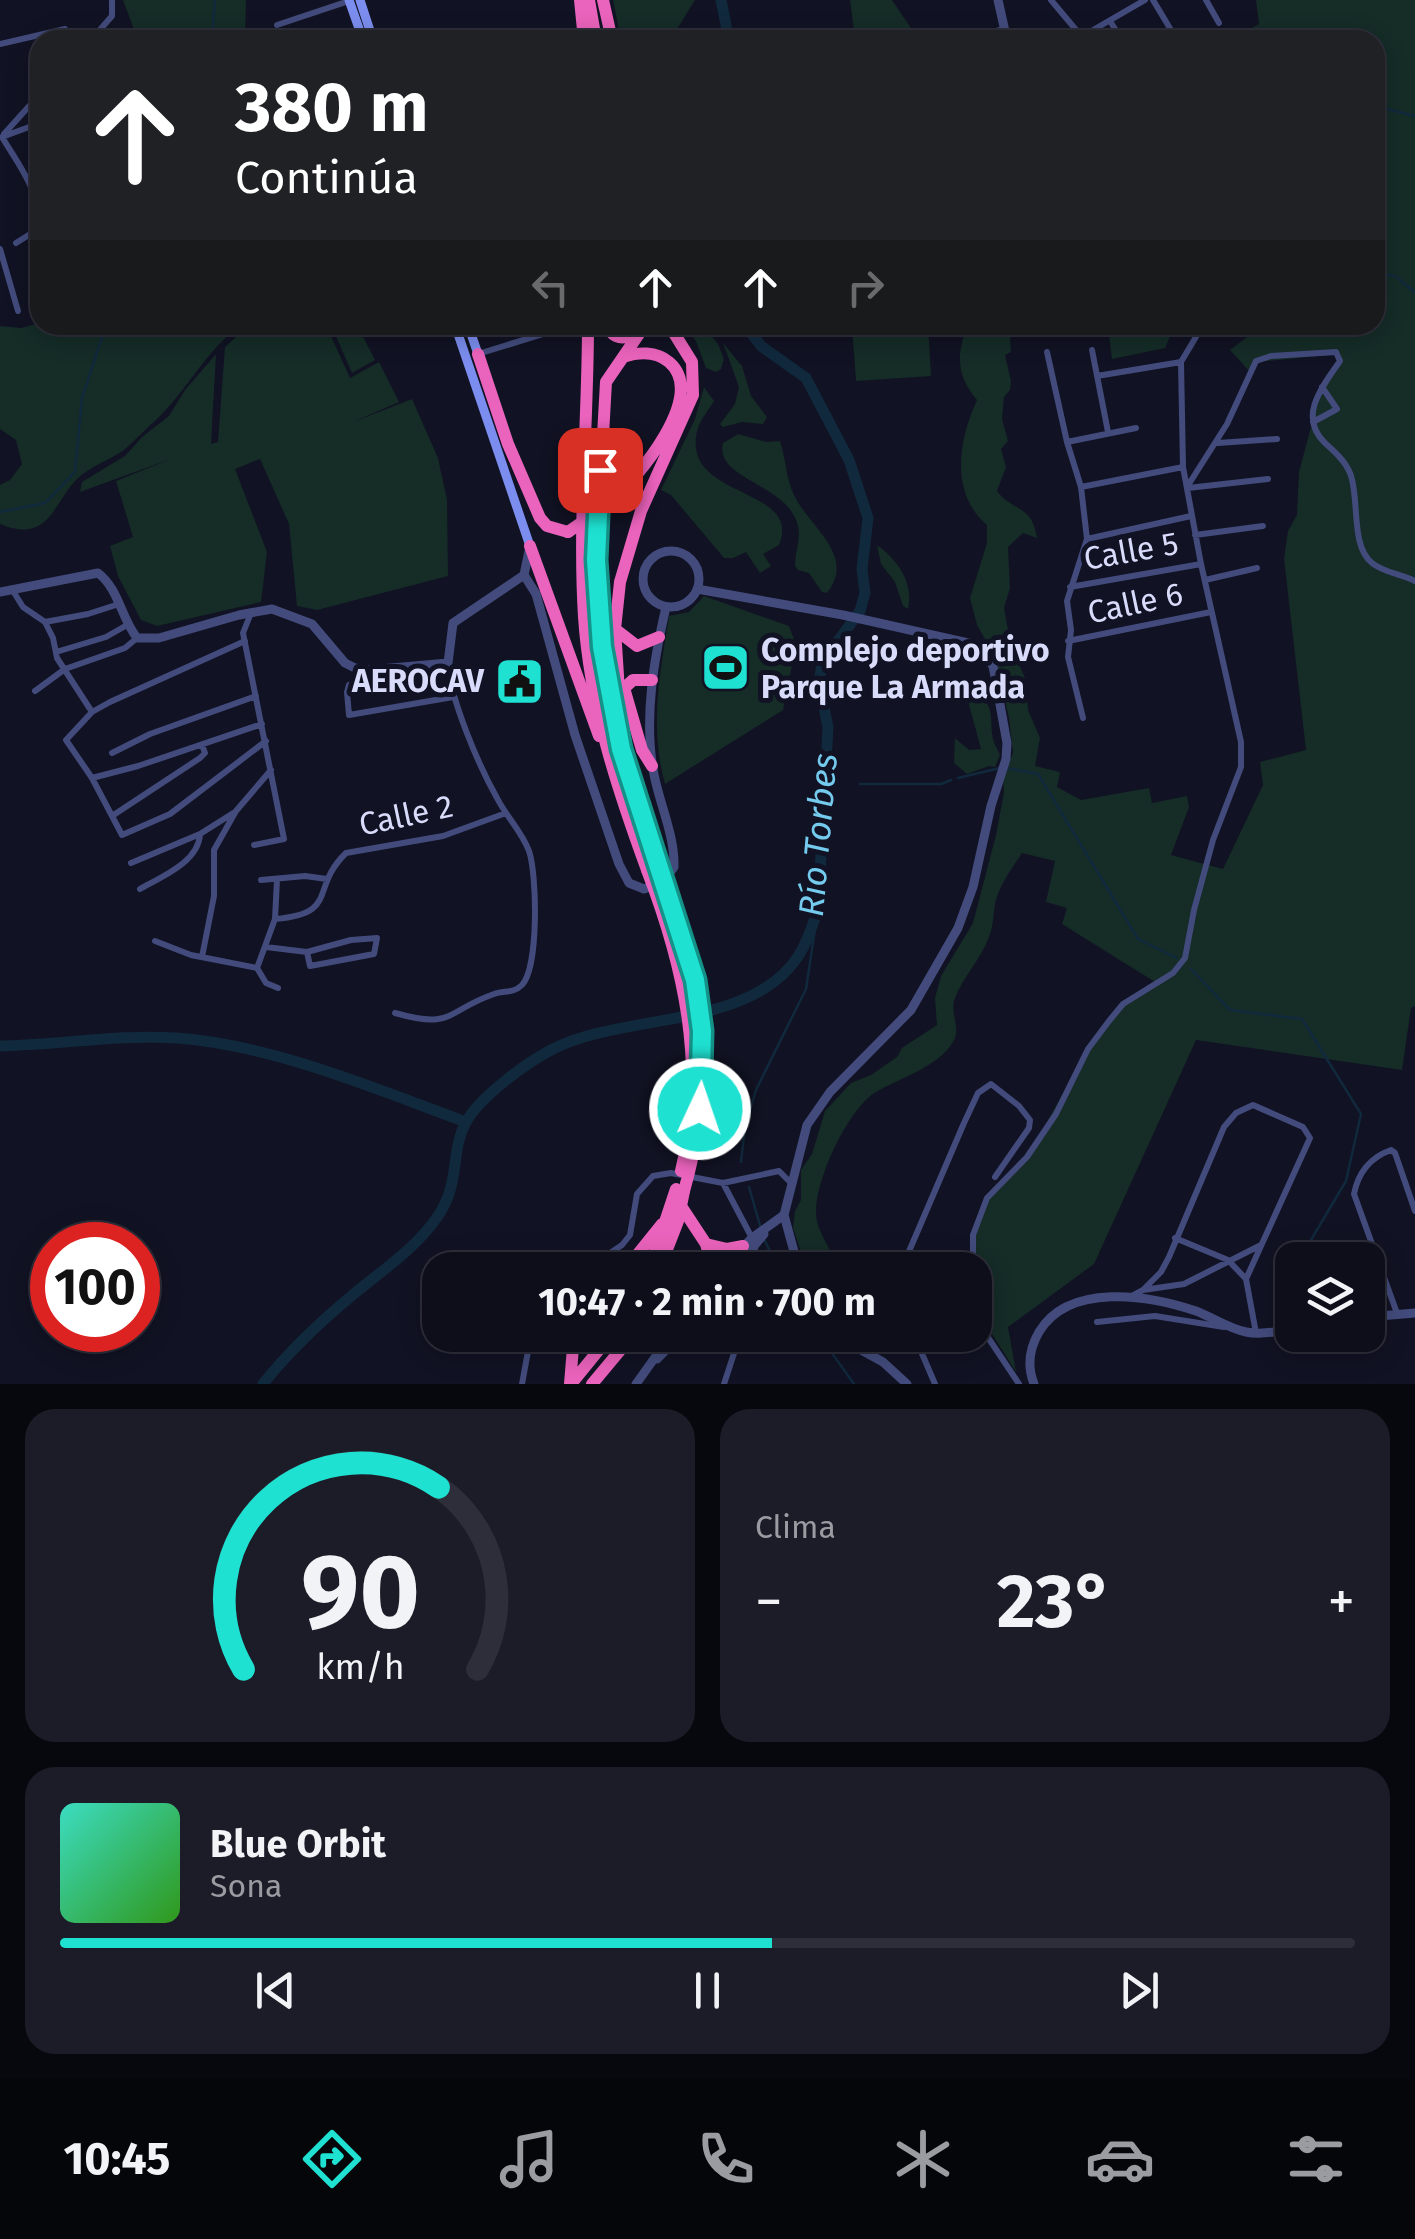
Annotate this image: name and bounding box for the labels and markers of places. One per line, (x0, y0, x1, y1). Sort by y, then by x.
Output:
pin (558, 428, 643, 513)
place label: Complejo deportivo Parque La Armada (761, 631, 1050, 706)
sports icon: Complejo deportivo Parque La Armada (700, 642, 752, 694)
public building icon: AEROCAV (493, 655, 545, 707)
place label: AEROCAV (351, 662, 485, 700)

